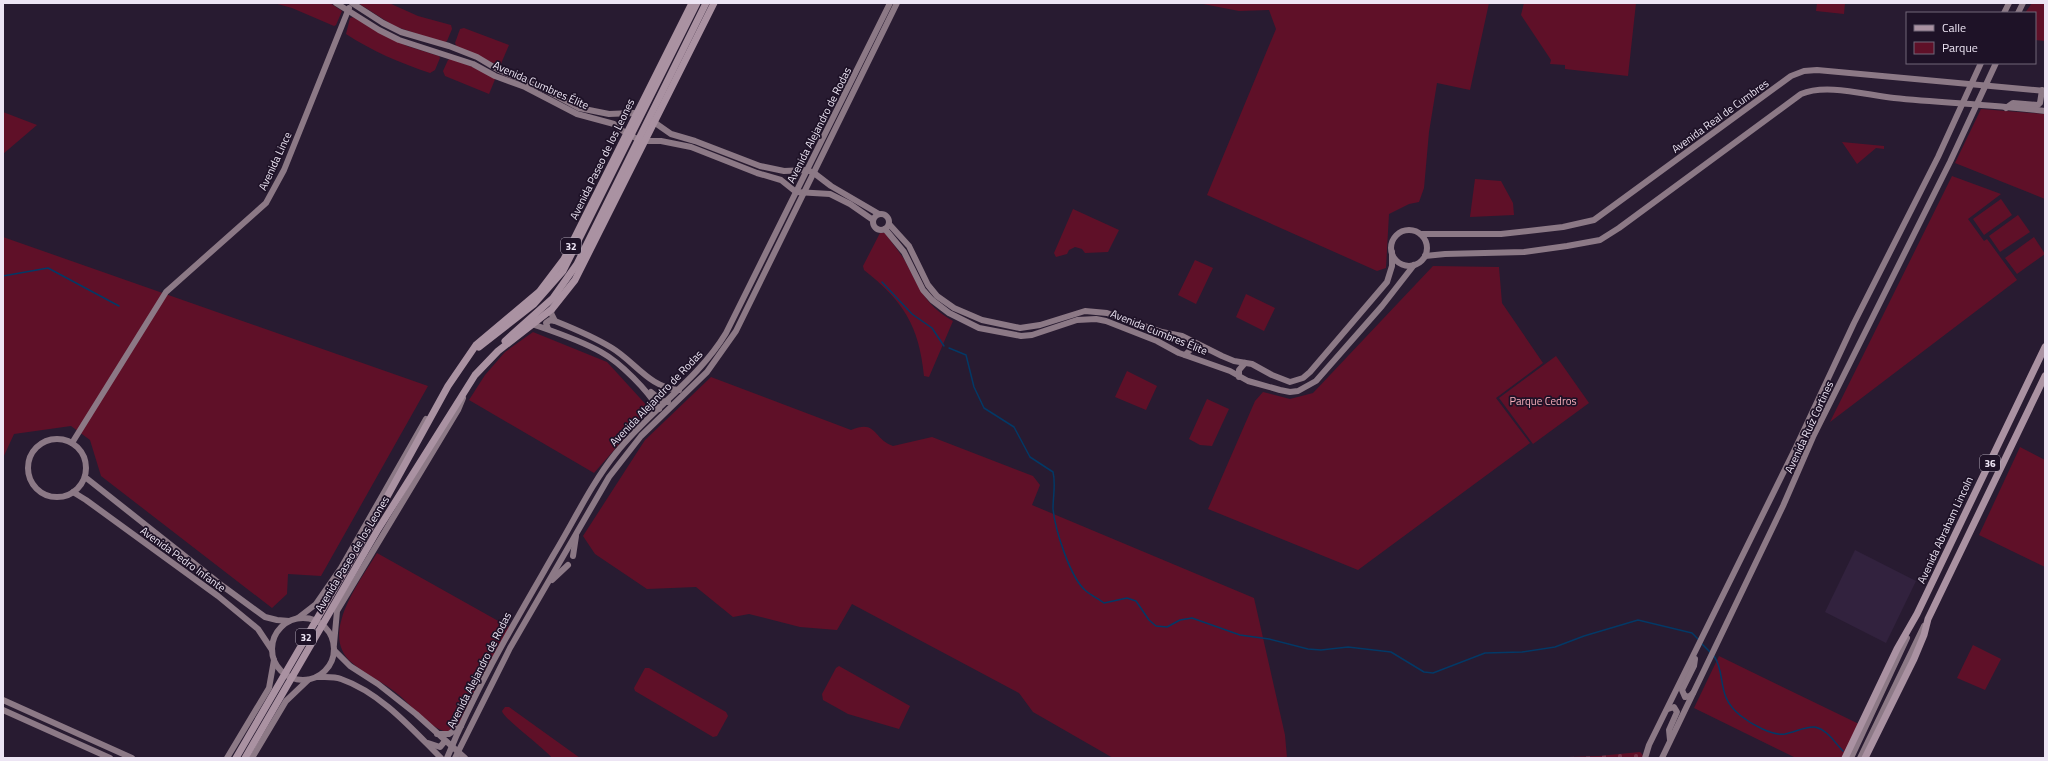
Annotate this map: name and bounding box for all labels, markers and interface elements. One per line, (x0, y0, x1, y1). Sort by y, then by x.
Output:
legend (1906, 12, 2036, 64)
text: Calle (1942, 18, 1966, 37)
text: Parque (1942, 38, 1978, 57)
street label: Avenida Cumbres Élite (491, 57, 592, 113)
street label: Avenida Alejandro de Rodas (783, 64, 855, 186)
street label: Avenida Real de Cumbres (1668, 75, 1772, 157)
street label: Avenida Paseo de los Leones (566, 96, 638, 222)
street label: Avenida Lince (254, 129, 296, 193)
road number: 32 (561, 238, 581, 254)
street label: Avenida Cumbres Élite (1108, 305, 1210, 359)
street label: Avenida Alejandro de Rodas (606, 346, 706, 450)
street label: Avenida Ruíz Cortines (1781, 378, 1837, 476)
park label: Parque Cedros (1509, 393, 1577, 409)
road number: 36 (1980, 455, 2000, 471)
street label: Avenida Abraham Lincoln (1913, 474, 1977, 586)
street label: Avenida Paseo de los Leones (311, 493, 393, 615)
street label: Avenida Pedro Infante (137, 523, 229, 596)
street label: Avenida Alejandro de Rodas (443, 609, 515, 731)
road number: 32 (296, 629, 316, 645)

